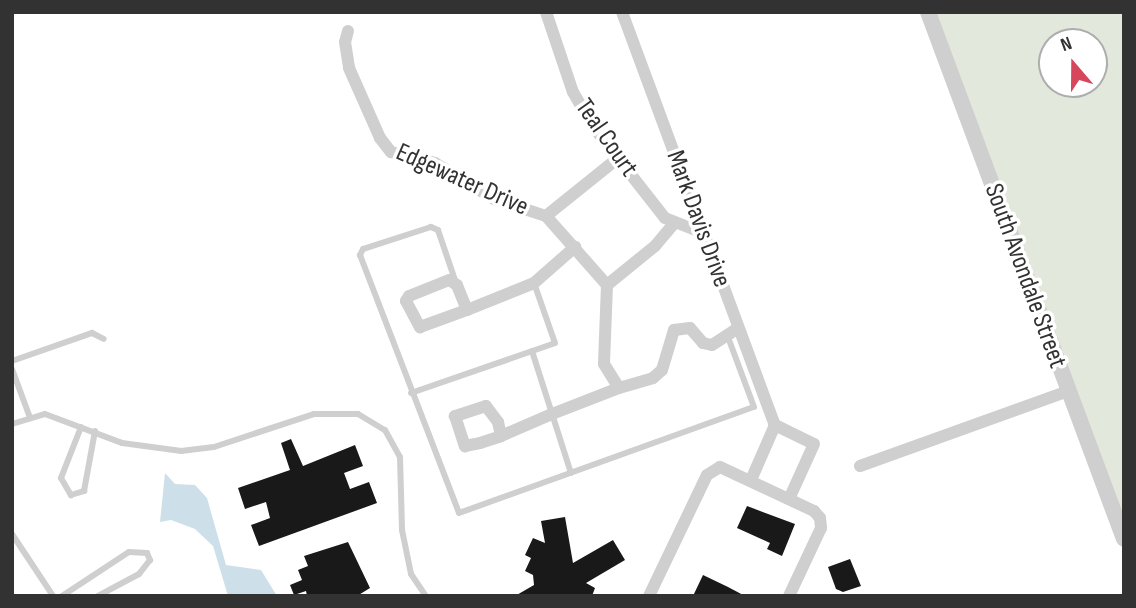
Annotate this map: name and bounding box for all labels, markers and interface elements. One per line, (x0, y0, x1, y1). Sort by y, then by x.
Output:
north arrow (1038, 28, 1108, 98)
text: N (1058, 32, 1075, 57)
street label: Teal Court (568, 93, 644, 183)
street label: Edgewater Drive (391, 137, 533, 223)
street label: Mark Davis Drive (659, 146, 737, 292)
street label: South Avondale Street (977, 180, 1073, 372)

